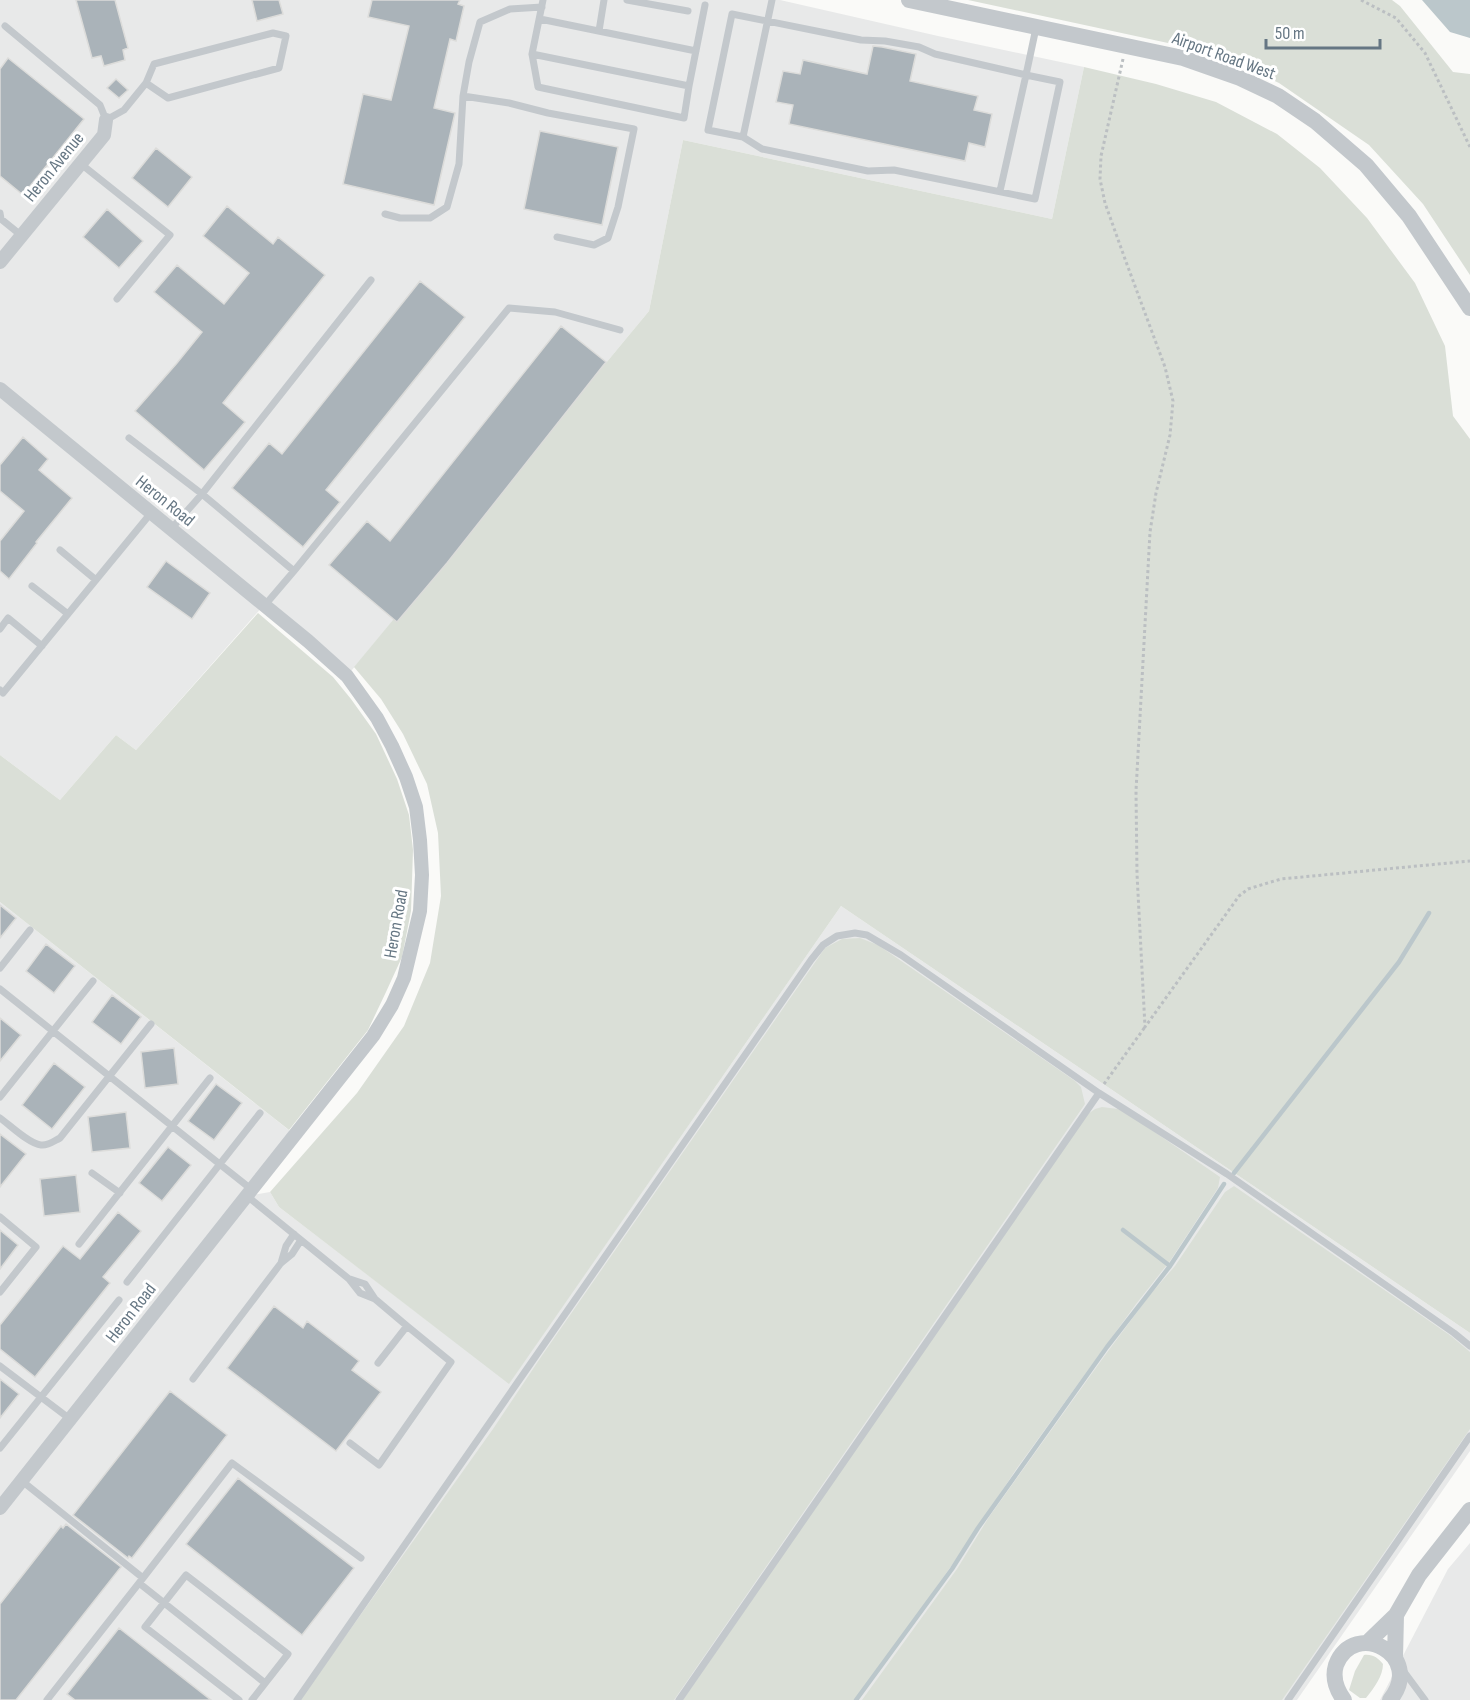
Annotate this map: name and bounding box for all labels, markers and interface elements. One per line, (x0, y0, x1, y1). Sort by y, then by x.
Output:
scale bar (1266, 12, 1380, 50)
text: 50 m (1275, 23, 1305, 44)
street label: Airport Road West (1169, 27, 1279, 85)
street label: Heron Avenue (20, 128, 88, 206)
street label: Heron Road (131, 471, 199, 531)
street label: Heron Road (380, 888, 412, 960)
street label: Heron Road (101, 1279, 161, 1347)

